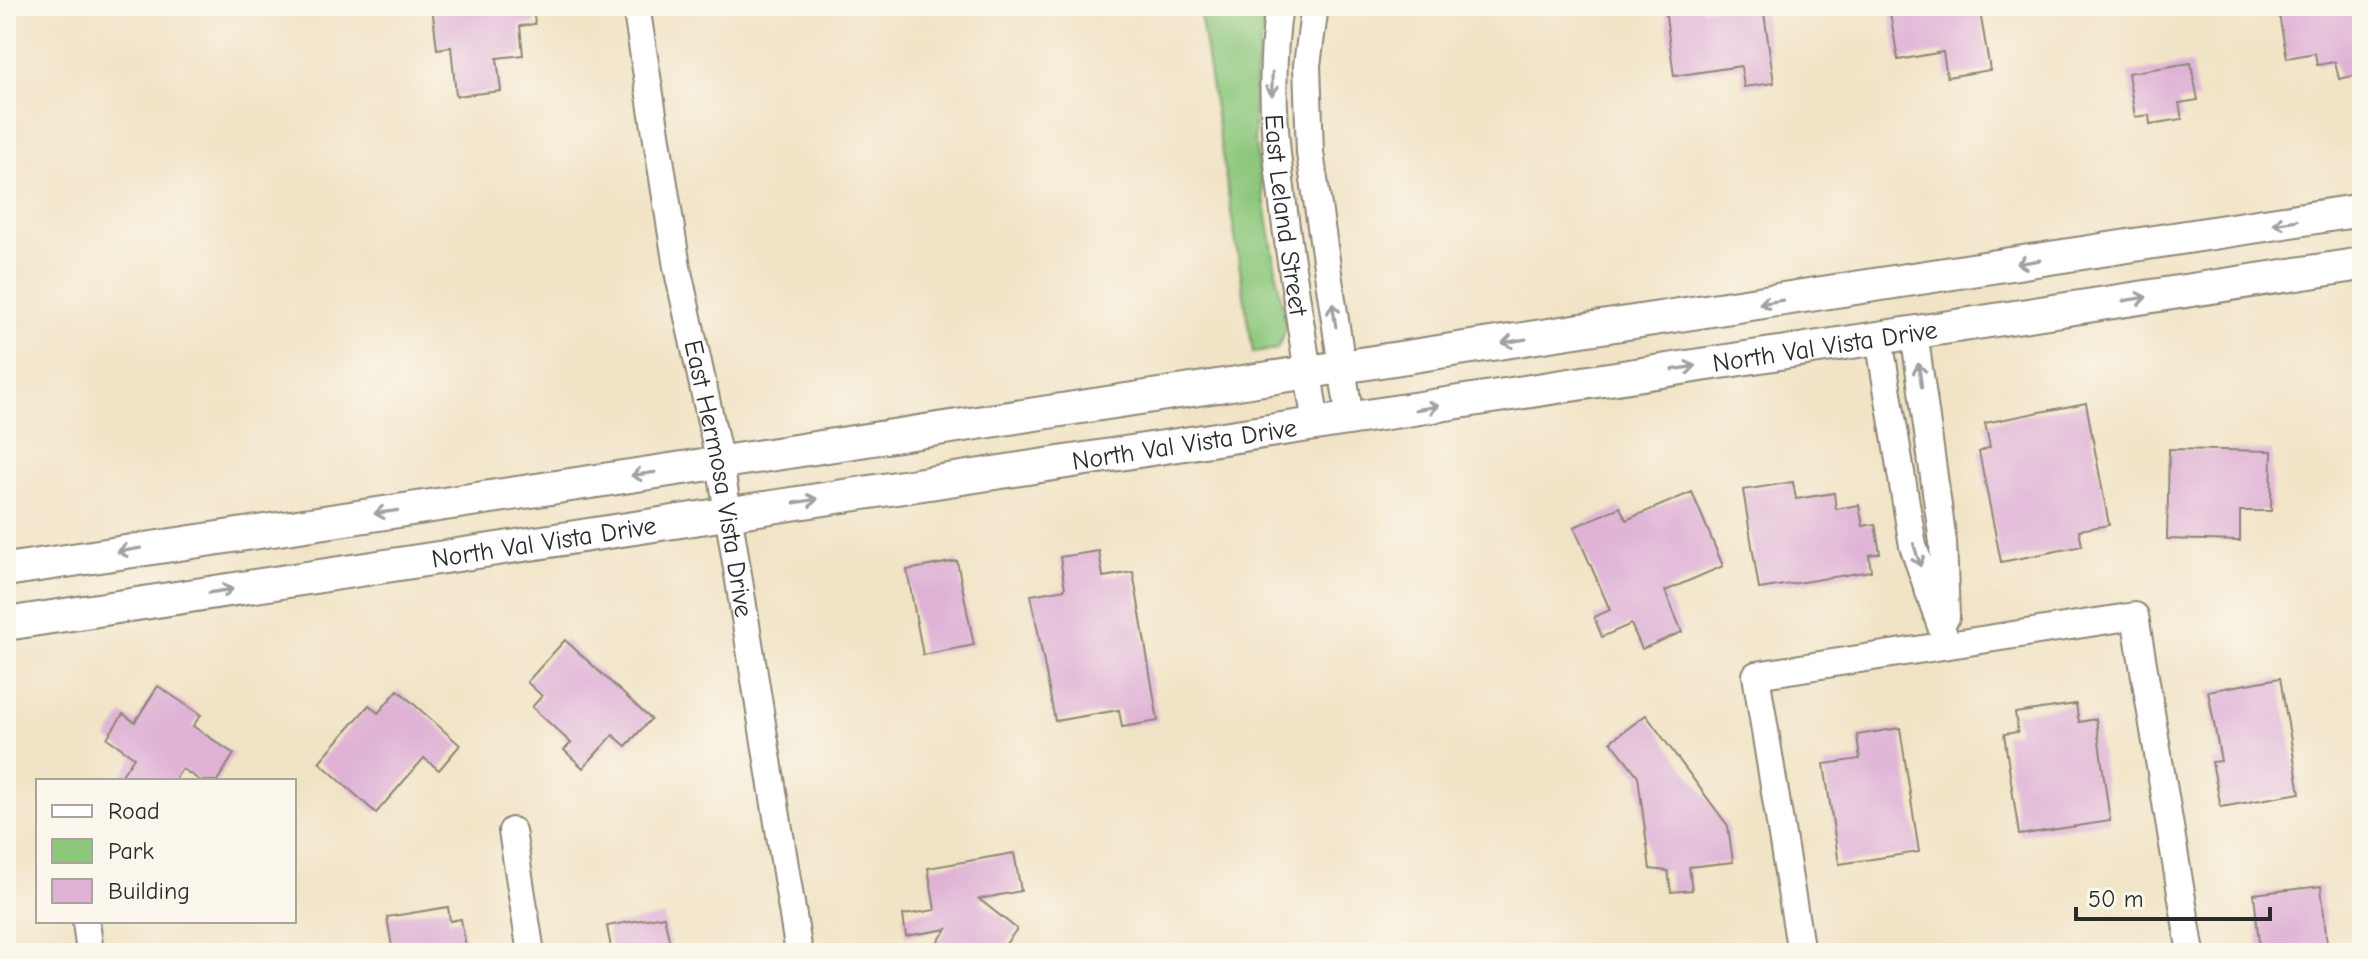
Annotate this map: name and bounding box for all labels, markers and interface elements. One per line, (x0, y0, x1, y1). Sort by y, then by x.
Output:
one-way arrow (1265, 70, 1280, 97)
street label: East Leland Street (1258, 114, 1313, 319)
one-way arrow (2273, 215, 2298, 230)
one-way arrow (2016, 255, 2041, 270)
one-way arrow (2122, 290, 2147, 305)
one-way arrow (1759, 295, 1784, 310)
one-way arrow (1326, 303, 1341, 328)
street label: North Val Vista Drive (1711, 315, 1940, 379)
one-way arrow (1502, 334, 1527, 349)
street label: East Hermosa Vista Drive (677, 337, 759, 620)
one-way arrow (1671, 360, 1696, 375)
one-way arrow (1913, 363, 1928, 389)
one-way arrow (1414, 400, 1439, 415)
street label: North Val Vista Drive (1070, 413, 1299, 477)
one-way arrow (631, 467, 656, 482)
one-way arrow (793, 493, 818, 508)
one-way arrow (374, 505, 399, 520)
street label: North Val Vista Drive (429, 511, 658, 575)
one-way arrow (1910, 542, 1925, 568)
one-way arrow (117, 544, 142, 559)
one-way arrow (208, 583, 234, 598)
legend (36, 779, 296, 923)
text: Road (108, 797, 160, 825)
text: Park (108, 837, 154, 865)
scale bar (2076, 871, 2270, 921)
text: Building (108, 877, 190, 905)
text: 50 m (2088, 885, 2144, 913)

